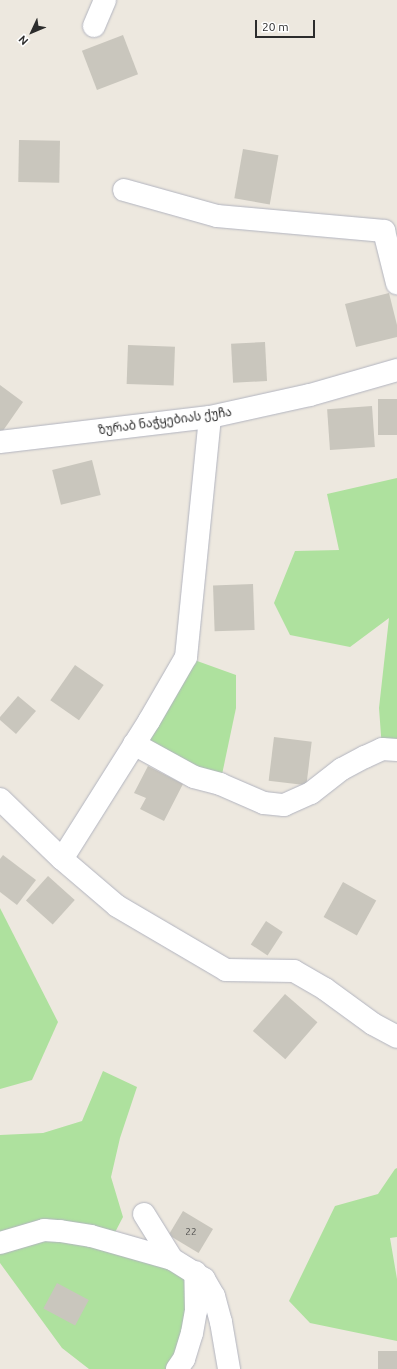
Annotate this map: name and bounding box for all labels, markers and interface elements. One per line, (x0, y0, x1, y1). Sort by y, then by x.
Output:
north arrow (12, 12, 52, 52)
scale bar (257, 12, 317, 38)
text: 20 m (262, 20, 289, 33)
text: N (16, 33, 31, 47)
street label: ზურაბ ნაჭყებიას ქუჩა (97, 404, 233, 438)
house number: 22 (185, 1226, 197, 1238)

